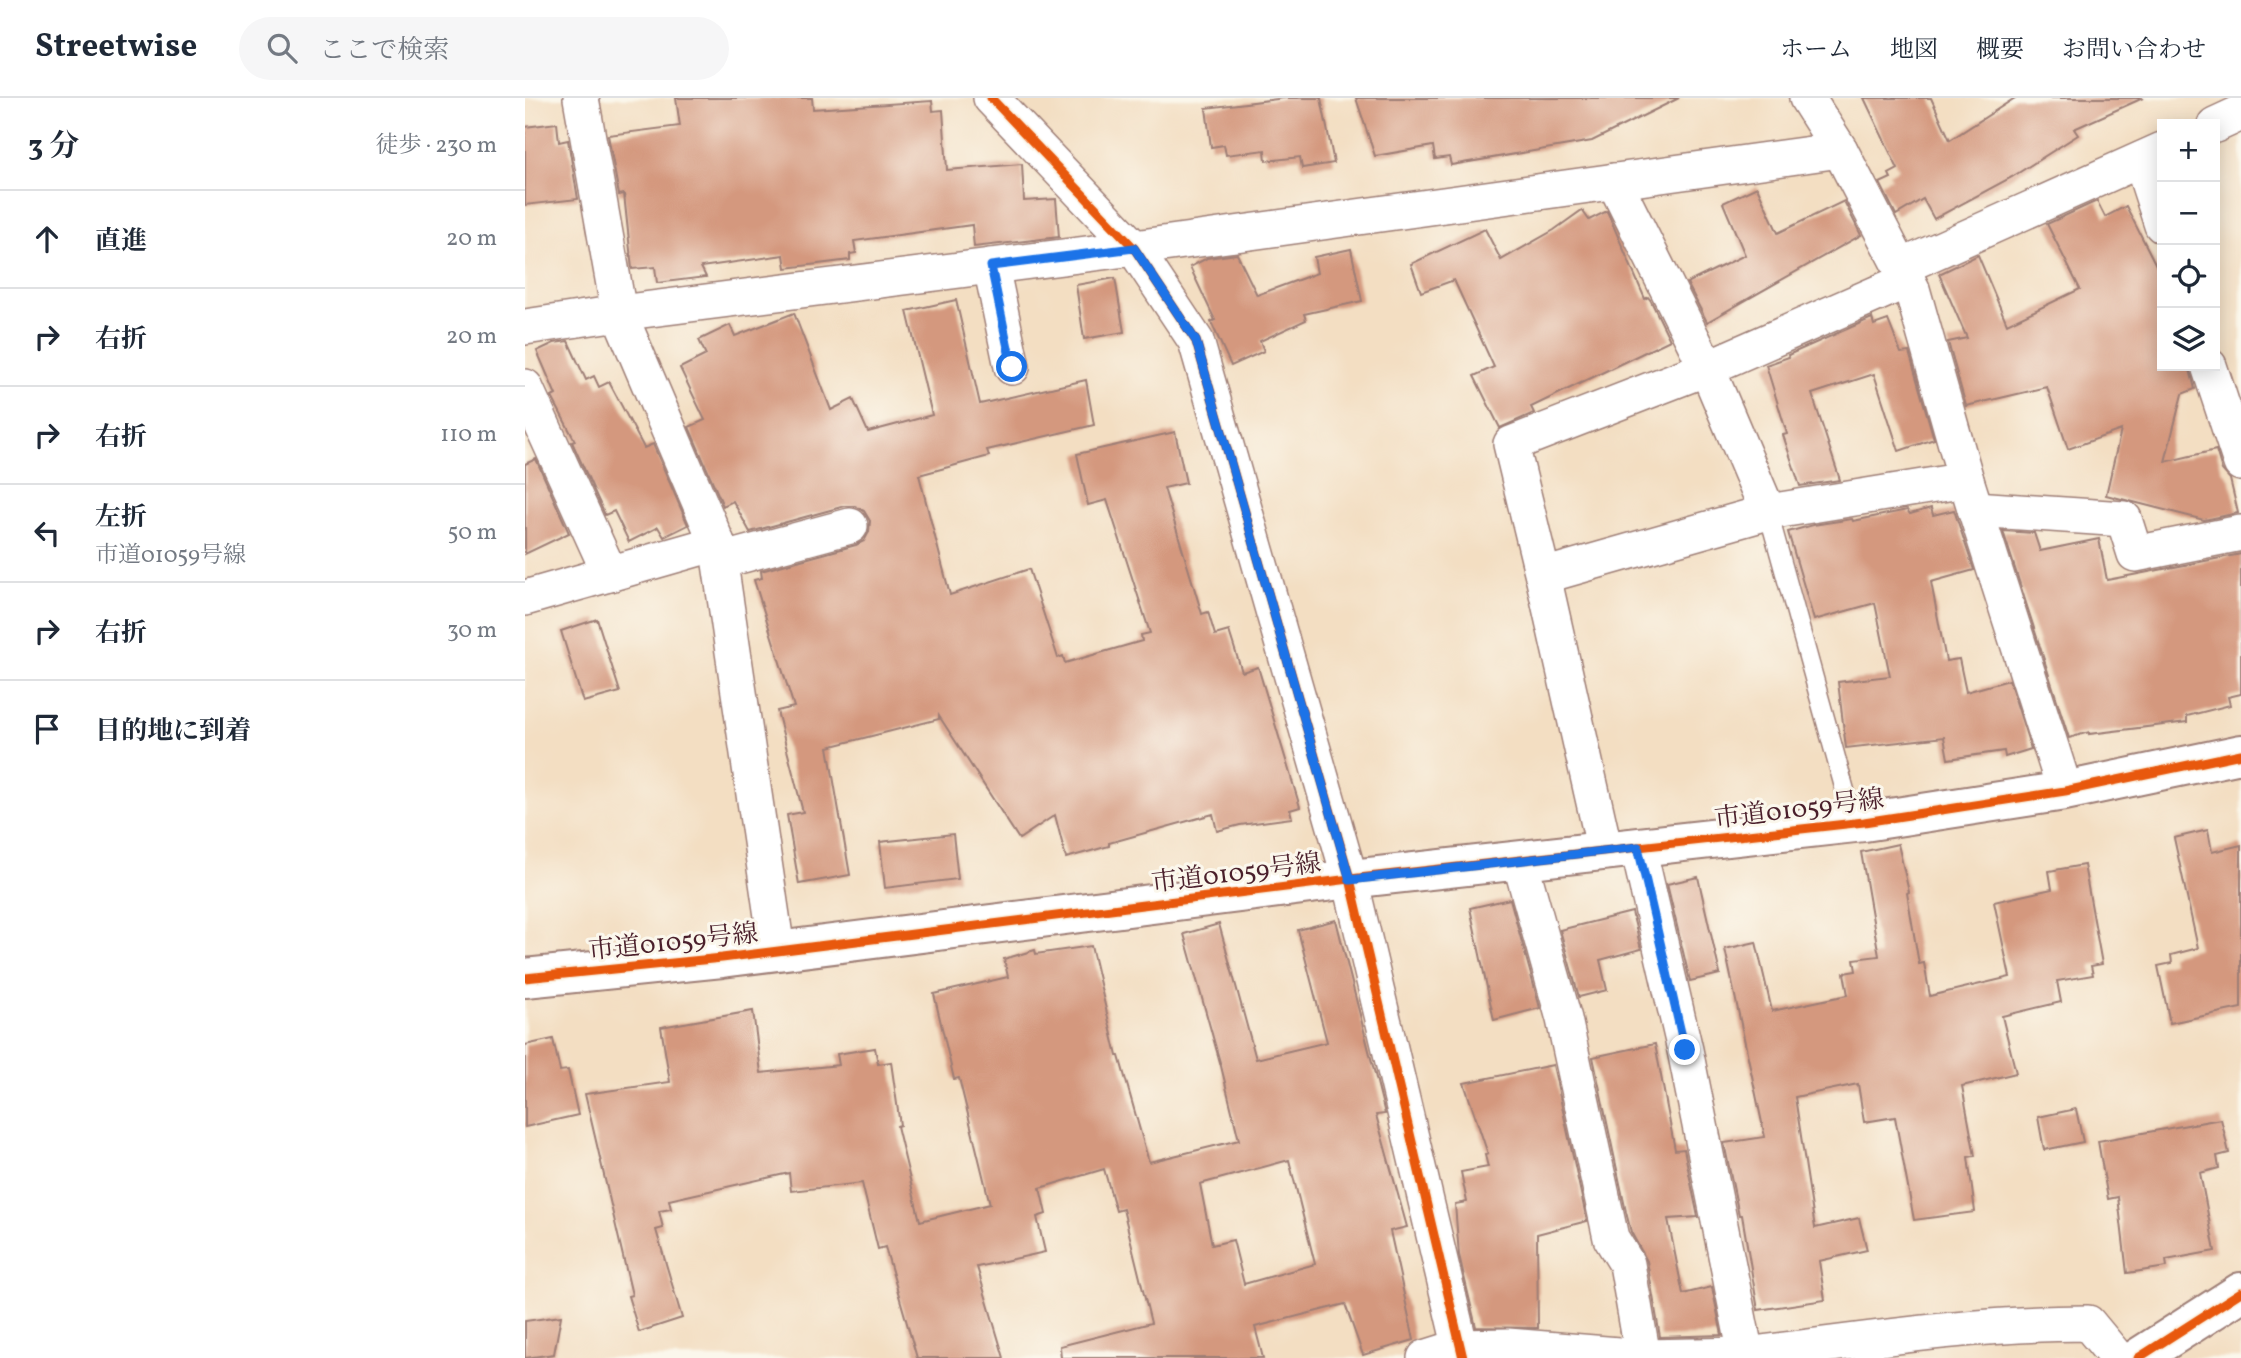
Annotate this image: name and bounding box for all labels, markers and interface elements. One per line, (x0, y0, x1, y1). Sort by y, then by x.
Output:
search box (239, 17, 729, 80)
text: Streetwise (35, 25, 197, 71)
icon: search (263, 29, 301, 67)
text: ここで検索 (319, 33, 449, 69)
text: ホーム (1780, 34, 1852, 68)
text: 地図 (1890, 34, 1938, 68)
text: 概要 (1976, 34, 2024, 68)
text: お問い合わせ (2062, 34, 2206, 68)
map controls (2157, 119, 2220, 371)
button: + (2157, 119, 2220, 182)
text: 3 分 (28, 126, 79, 168)
text: 徒歩 · 230 m (376, 130, 497, 162)
button: − (2157, 182, 2220, 245)
icon: ahead (28, 220, 66, 258)
text: 20 m (446, 223, 497, 255)
text: 直進 (95, 224, 147, 260)
button: locate (2157, 245, 2220, 308)
button: layers (2157, 308, 2220, 371)
icon: right (28, 318, 66, 356)
text: 20 m (446, 321, 497, 353)
text: 右折 (95, 322, 147, 358)
route start (996, 351, 1027, 382)
icon: right (28, 416, 66, 454)
text: 110 m (440, 419, 497, 451)
text: 右折 (95, 420, 147, 456)
text: 左折 (95, 500, 147, 536)
icon: left (28, 514, 66, 552)
text: 50 m (448, 517, 497, 549)
text: 市道01059号線 (95, 540, 246, 572)
icon: right (28, 612, 66, 650)
text: 30 m (447, 615, 497, 647)
text: 右折 (95, 616, 147, 652)
icon: arrive (28, 710, 66, 748)
text: 目的地に到着 (95, 714, 251, 750)
street label: 市道01059号線 (1712, 782, 1886, 838)
street label: 市道01059号線 (1149, 846, 1323, 902)
street label: 市道01059号線 (587, 916, 760, 970)
route end (1669, 1034, 1700, 1065)

